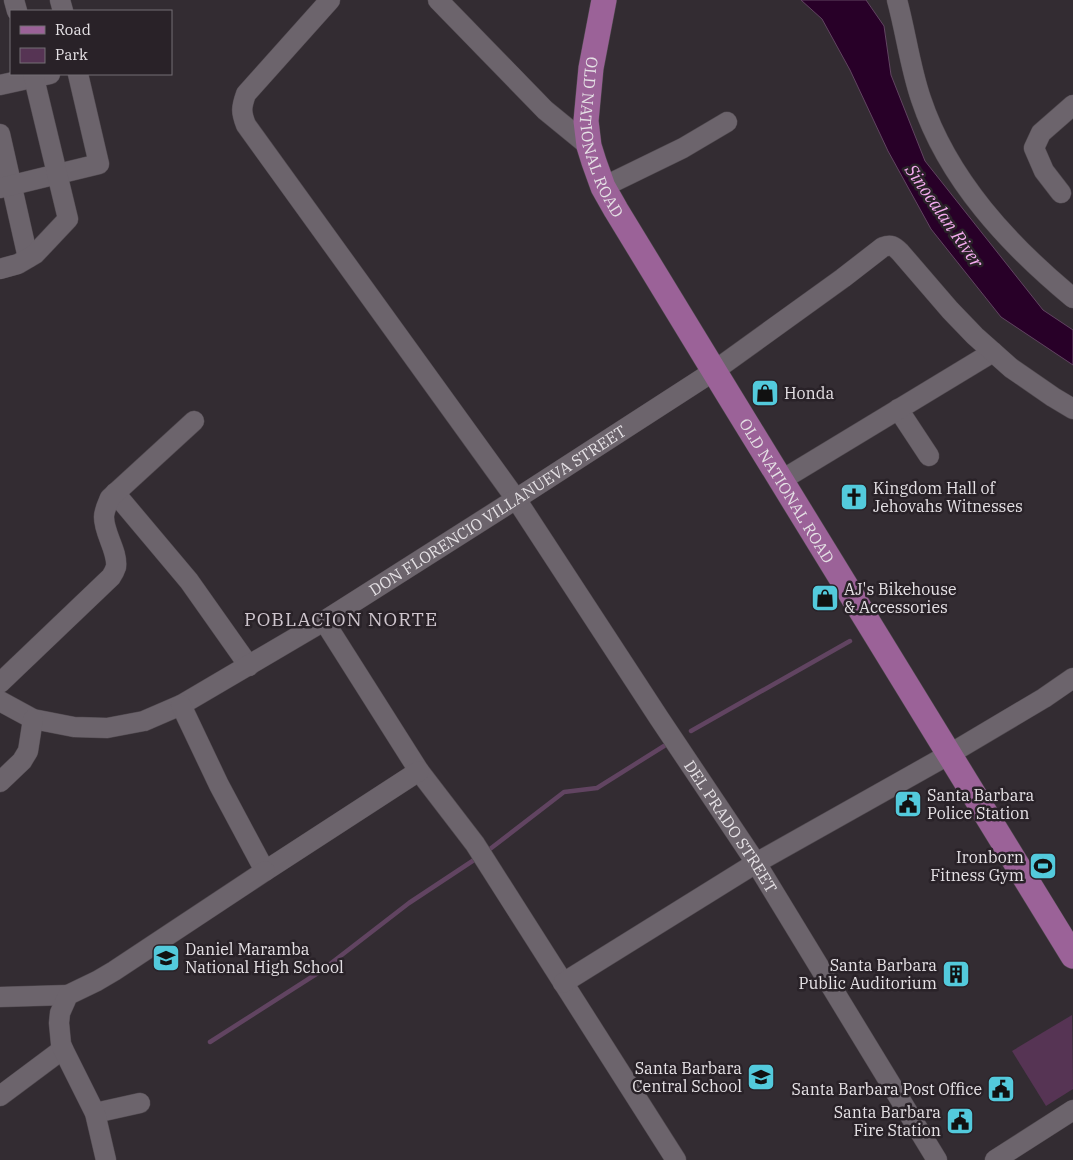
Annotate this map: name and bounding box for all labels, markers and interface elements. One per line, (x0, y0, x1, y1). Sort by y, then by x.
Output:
legend (10, 10, 172, 75)
text: Road (55, 20, 91, 39)
text: Park (55, 45, 88, 64)
street label: OLD NATIONAL ROAD (576, 55, 628, 221)
water label: Sinocalan River (900, 159, 989, 273)
shop icon: Honda (750, 378, 780, 408)
place label: Honda (784, 383, 835, 403)
street label: OLD NATIONAL ROAD (735, 414, 839, 567)
street label: DON FLORENCIO VILLANUEVA STREET (365, 421, 630, 600)
place label: Kingdom Hall of Jehovahs Witnesses (873, 478, 1023, 516)
church icon: Kingdom Hall of Jehovahs Witnesses (839, 482, 869, 512)
place label: AJ's Bikehouse & Accessories (844, 579, 957, 617)
shop icon: AJ's Bikehouse & Accessories (810, 583, 840, 613)
district label: POBLACION NORTE (244, 607, 438, 631)
street label: DEL PRADO STREET (680, 756, 782, 896)
place label: Santa Barbara Police Station (927, 785, 1035, 823)
public building icon: Santa Barbara Police Station (893, 789, 923, 819)
place label: Ironborn Fitness Gym (930, 847, 1024, 885)
sports icon: Ironborn Fitness Gym (1028, 851, 1058, 881)
place label: Daniel Maramba National High School (185, 939, 344, 977)
school or university icon: Daniel Maramba National High School (151, 943, 181, 973)
place label: Santa Barbara Public Auditorium (798, 955, 937, 993)
building icon: Santa Barbara Public Auditorium (941, 959, 971, 989)
place label: Santa Barbara Central School (632, 1058, 742, 1096)
school or university icon: Santa Barbara Central School (746, 1062, 776, 1092)
public building icon: Santa Barbara Post Office (986, 1074, 1016, 1104)
place label: Santa Barbara Post Office (792, 1079, 982, 1099)
place label: Santa Barbara Fire Station (834, 1102, 941, 1140)
public building icon: Santa Barbara Fire Station (945, 1106, 975, 1136)

